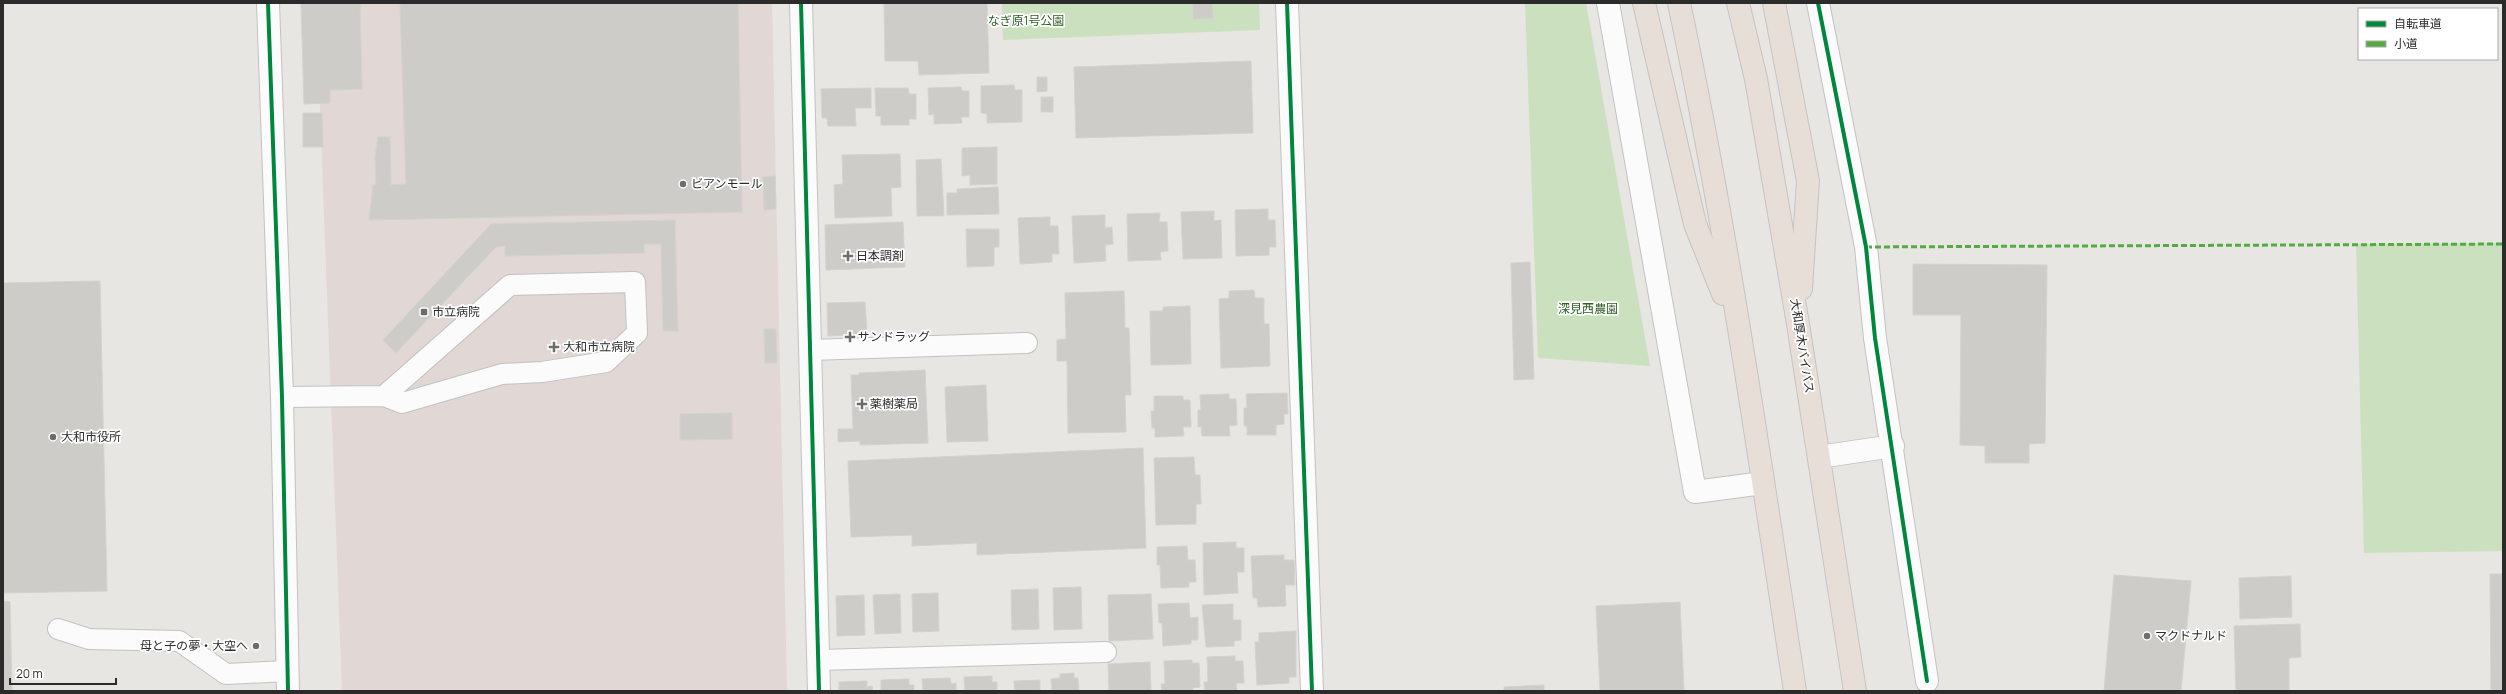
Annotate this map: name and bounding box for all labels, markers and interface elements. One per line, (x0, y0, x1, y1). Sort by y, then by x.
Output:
legend (2358, 8, 2498, 60)
park label: なぎ原1号公園 (988, 12, 1064, 29)
text: 自転車道 (2394, 15, 2442, 32)
text: 小道 (2394, 35, 2418, 52)
place label: ビアンモール (691, 175, 763, 192)
marker: ビアンモール (678, 179, 688, 189)
place label: 日本調剤 (856, 247, 904, 264)
marker: 日本調剤 (843, 251, 853, 261)
street label: 大和厚木バイパス (1787, 297, 1818, 395)
park label: 深見西農園 (1558, 300, 1618, 317)
place label: 市立病院 (432, 303, 480, 320)
marker: 市立病院 (419, 307, 429, 317)
place label: サンドラッグ (858, 328, 930, 345)
marker: サンドラッグ (845, 332, 855, 342)
place label: 大和市立病院 (563, 338, 635, 355)
marker: 大和市立病院 (548, 341, 560, 353)
place label: 薬樹薬局 (870, 395, 918, 412)
marker: 薬樹薬局 (857, 399, 867, 409)
place label: 大和市役所 (61, 428, 121, 445)
marker: 大和市役所 (48, 432, 58, 442)
place label: マクドナルド (2155, 627, 2227, 644)
marker: マクドナルド (2142, 631, 2152, 641)
place label: 母と子の夢・大空へ (140, 637, 248, 654)
marker: 母と子の夢・大空へ (251, 641, 261, 651)
scale bar (10, 660, 116, 686)
text: 20 m (16, 665, 43, 682)

